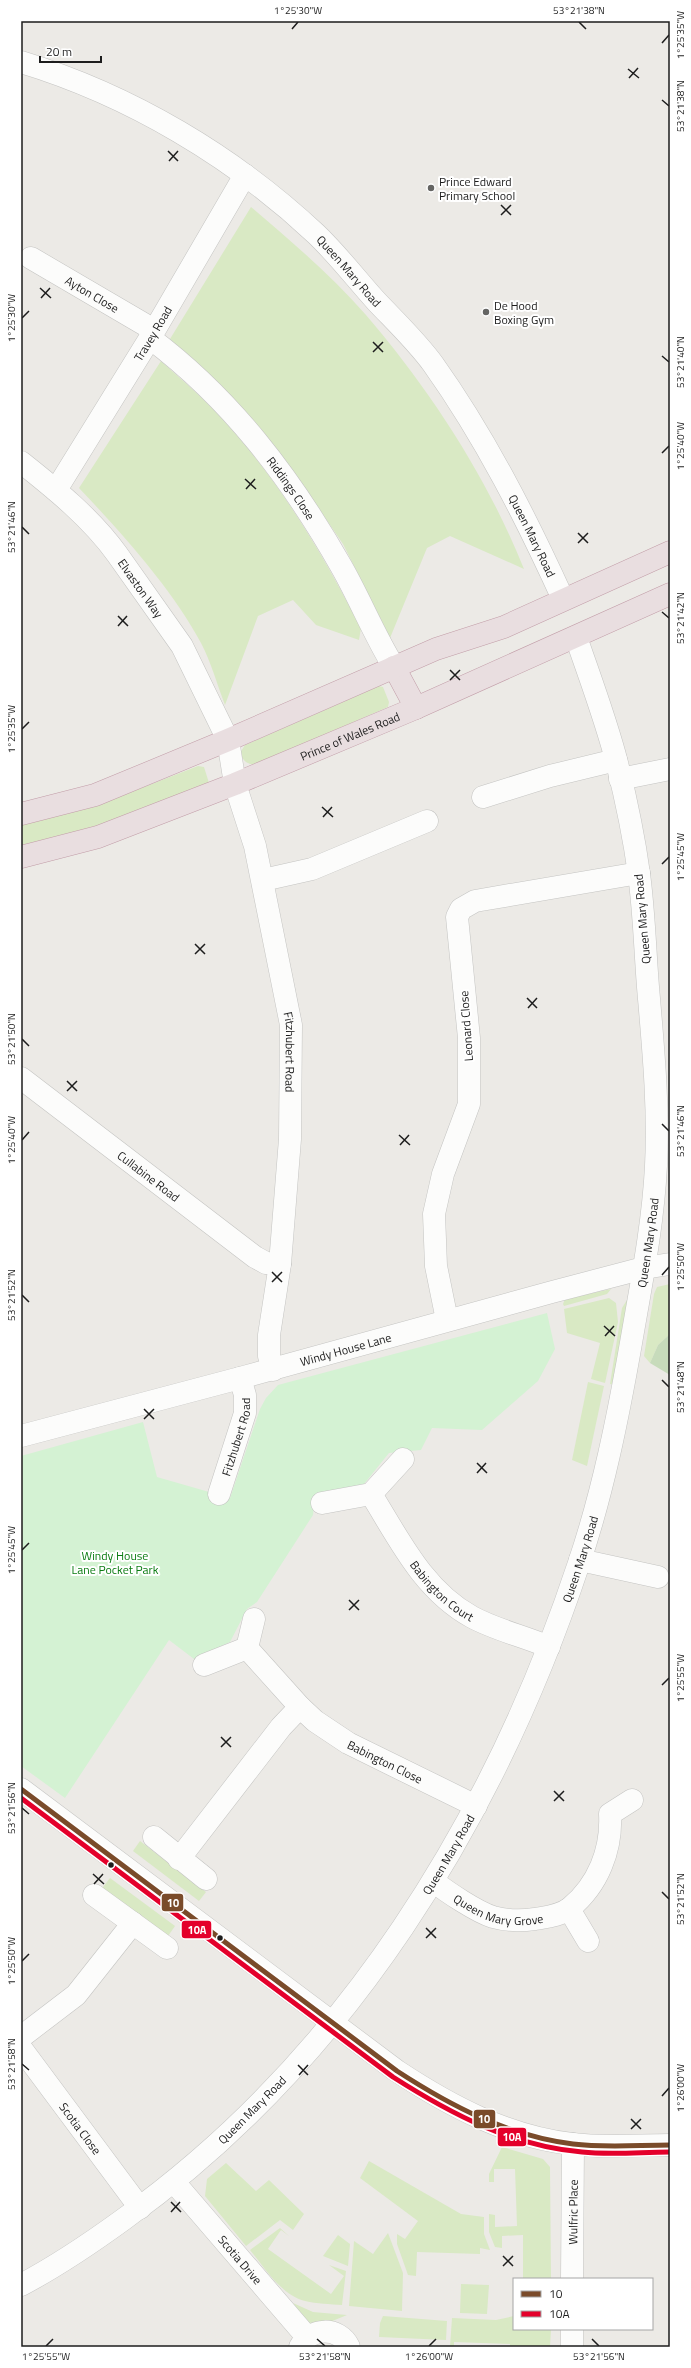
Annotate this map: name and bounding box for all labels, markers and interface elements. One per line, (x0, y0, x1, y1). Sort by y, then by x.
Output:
text: 1°25'30"W (274, 3, 322, 18)
text: 53°21'38"N (553, 3, 605, 18)
text: 1°25'35"W (673, 11, 688, 59)
scale bar (40, 38, 101, 64)
text: 20 m (46, 42, 72, 61)
text: 53°21'38"N (673, 80, 688, 132)
place label: Prince Edward Primary School (439, 172, 515, 205)
marker: Prince Edward Primary School (426, 183, 436, 193)
street label: Queen Mary Road (312, 230, 386, 311)
street label: Ayton Close (62, 271, 123, 317)
text: 1°25'30"W (4, 294, 19, 342)
place label: De Hood Boxing Gym (494, 296, 554, 329)
street label: Travey Road (129, 302, 176, 365)
marker: De Hood Boxing Gym (481, 307, 491, 317)
text: 53°21'40"N (673, 336, 688, 388)
text: 1°25'40"W (673, 422, 688, 470)
street label: Riddings Close (262, 452, 320, 523)
street label: Queen Mary Road (504, 491, 561, 580)
text: 53°21'46"N (4, 501, 19, 553)
street label: Elvaston Way (113, 555, 169, 622)
text: 53°21'42"N (673, 592, 688, 644)
text: 1°25'35"W (4, 705, 19, 753)
street label: Prince of Wales Road (297, 706, 403, 765)
text: 1°25'45"W (673, 833, 688, 881)
street label: Queen Mary Road (629, 873, 655, 965)
street label: Leonard Close (454, 990, 478, 1062)
street label: Fitzhubert Road (279, 1010, 301, 1093)
text: 53°21'50"N (4, 1013, 19, 1065)
text: 53°21'46"N (673, 1105, 688, 1157)
text: 1°25'40"W (4, 1116, 19, 1164)
street label: Cullabine Road (114, 1146, 184, 1206)
street label: Queen Mary Road (631, 1197, 663, 1289)
text: 1°25'50"W (673, 1243, 688, 1291)
text: 53°21'52"N (4, 1269, 19, 1321)
street label: Windy House Lane (298, 1327, 393, 1371)
text: 53°21'48"N (673, 1361, 688, 1413)
street label: Fitzhubert Road (216, 1398, 255, 1478)
street label: Queen Mary Road (557, 1513, 603, 1605)
text: 1°25'45"W (4, 1526, 19, 1574)
park label: Windy House Lane Pocket Park (72, 1546, 159, 1579)
street label: Babington Court (406, 1556, 478, 1626)
text: 1°25'55"W (673, 1654, 688, 1702)
street label: Babington Close (344, 1735, 426, 1788)
text: 53°21'56"N (4, 1782, 19, 1834)
street label: Queen Mary Road (417, 1811, 479, 1898)
unlabelled marker (106, 1860, 116, 1870)
text: 53°21'52"N (673, 1873, 688, 1925)
street label: Queen Mary Grove (450, 1889, 544, 1930)
line badge: 10 (161, 1893, 184, 1912)
text: 10 (167, 1895, 179, 1911)
line badge: 10A (181, 1920, 212, 1939)
text: 10A (188, 1922, 207, 1938)
unlabelled marker (215, 1933, 225, 1943)
text: 1°25'50"W (4, 1937, 19, 1985)
text: 53°21'58"N (4, 2038, 19, 2090)
text: 1°26'00"W (673, 2064, 688, 2112)
street label: Queen Mary Road (213, 2071, 291, 2149)
street label: Scotia Close (55, 2098, 106, 2158)
line badge: 10 (473, 2109, 496, 2129)
text: 10 (478, 2111, 490, 2127)
line badge: 10A (497, 2127, 527, 2147)
text: 10A (503, 2129, 522, 2145)
street label: Wulfric Place (563, 2179, 582, 2245)
street label: Scotia Drive (214, 2231, 267, 2288)
legend (513, 2278, 653, 2330)
text: 10 (549, 2284, 563, 2303)
text: 10A (549, 2304, 570, 2323)
text: 1°25'55"W (22, 2349, 70, 2364)
text: 53°21'58"N (299, 2349, 351, 2364)
text: 1°26'00"W (405, 2349, 453, 2364)
text: 53°21'56"N (573, 2349, 625, 2364)

